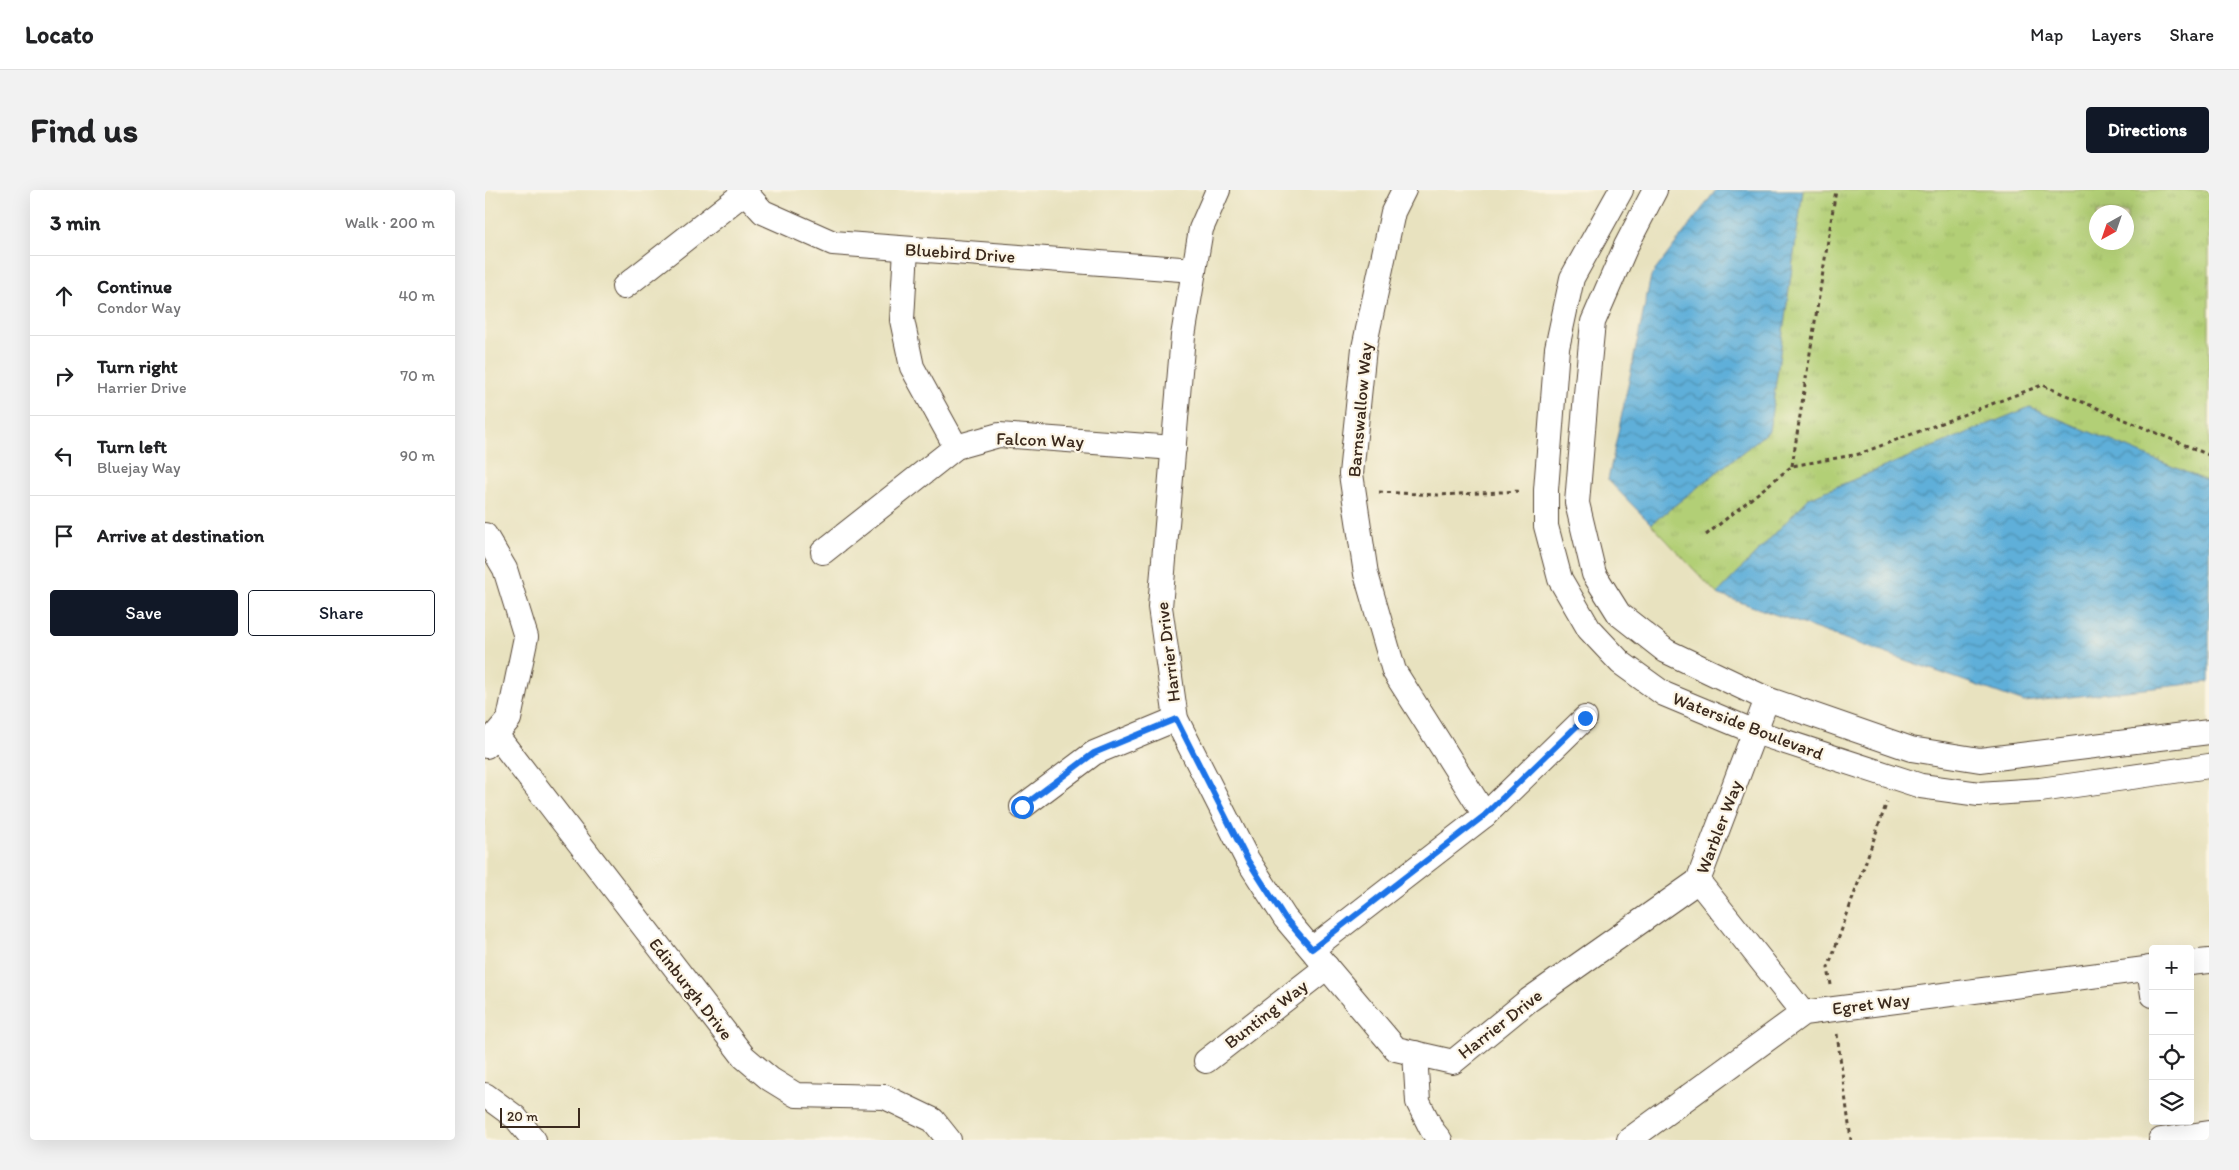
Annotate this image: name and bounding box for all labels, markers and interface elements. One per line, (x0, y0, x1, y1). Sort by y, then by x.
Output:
text: Locato (25, 20, 94, 49)
text: Map (2030, 24, 2063, 46)
text: Layers (2091, 24, 2141, 46)
text: Share (2169, 24, 2214, 46)
button: Directions (2086, 107, 2209, 153)
text: Find us (30, 109, 138, 151)
north arrow (2089, 205, 2134, 250)
text: 3 min (50, 210, 100, 235)
text: Walk · 200 m (345, 213, 435, 232)
street label: Bluebird Drive (904, 238, 1016, 268)
text: Continue (97, 275, 172, 298)
icon: ahead (50, 282, 78, 310)
text: 40 m (398, 286, 435, 305)
text: Condor Way (97, 298, 181, 317)
street label: Barnswallow Way (1343, 341, 1377, 478)
text: Turn right (97, 355, 178, 378)
icon: right (50, 362, 78, 390)
text: 70 m (400, 366, 435, 385)
text: Harrier Drive (97, 378, 187, 397)
street label: Falcon Way (996, 427, 1085, 453)
text: Turn left (97, 435, 167, 458)
icon: left (50, 442, 78, 470)
text: 90 m (400, 446, 435, 465)
text: Bluejay Way (97, 458, 181, 477)
icon: arrive (50, 522, 78, 550)
text: Arrive at destination (97, 524, 264, 547)
button: Save (50, 590, 238, 636)
button: Share (248, 590, 435, 636)
street label: Harrier Drive (1151, 601, 1185, 703)
street label: Waterside Boulevard (1670, 687, 1827, 765)
route end (1574, 707, 1597, 730)
street label: Warbler Way (1691, 776, 1747, 877)
route start (1011, 796, 1034, 819)
street label: Edinburgh Drive (644, 933, 738, 1045)
map controls (2149, 945, 2194, 1125)
button: + (2149, 945, 2194, 990)
street label: Bunting Way (1220, 974, 1313, 1053)
street label: Harrier Drive (1454, 984, 1546, 1064)
street label: Egret Way (1831, 988, 1912, 1020)
button: − (2149, 990, 2194, 1035)
button: locate (2149, 1035, 2194, 1080)
button: layers (2149, 1080, 2194, 1125)
scale bar (500, 1105, 580, 1128)
text: 20 m (507, 1108, 538, 1125)

